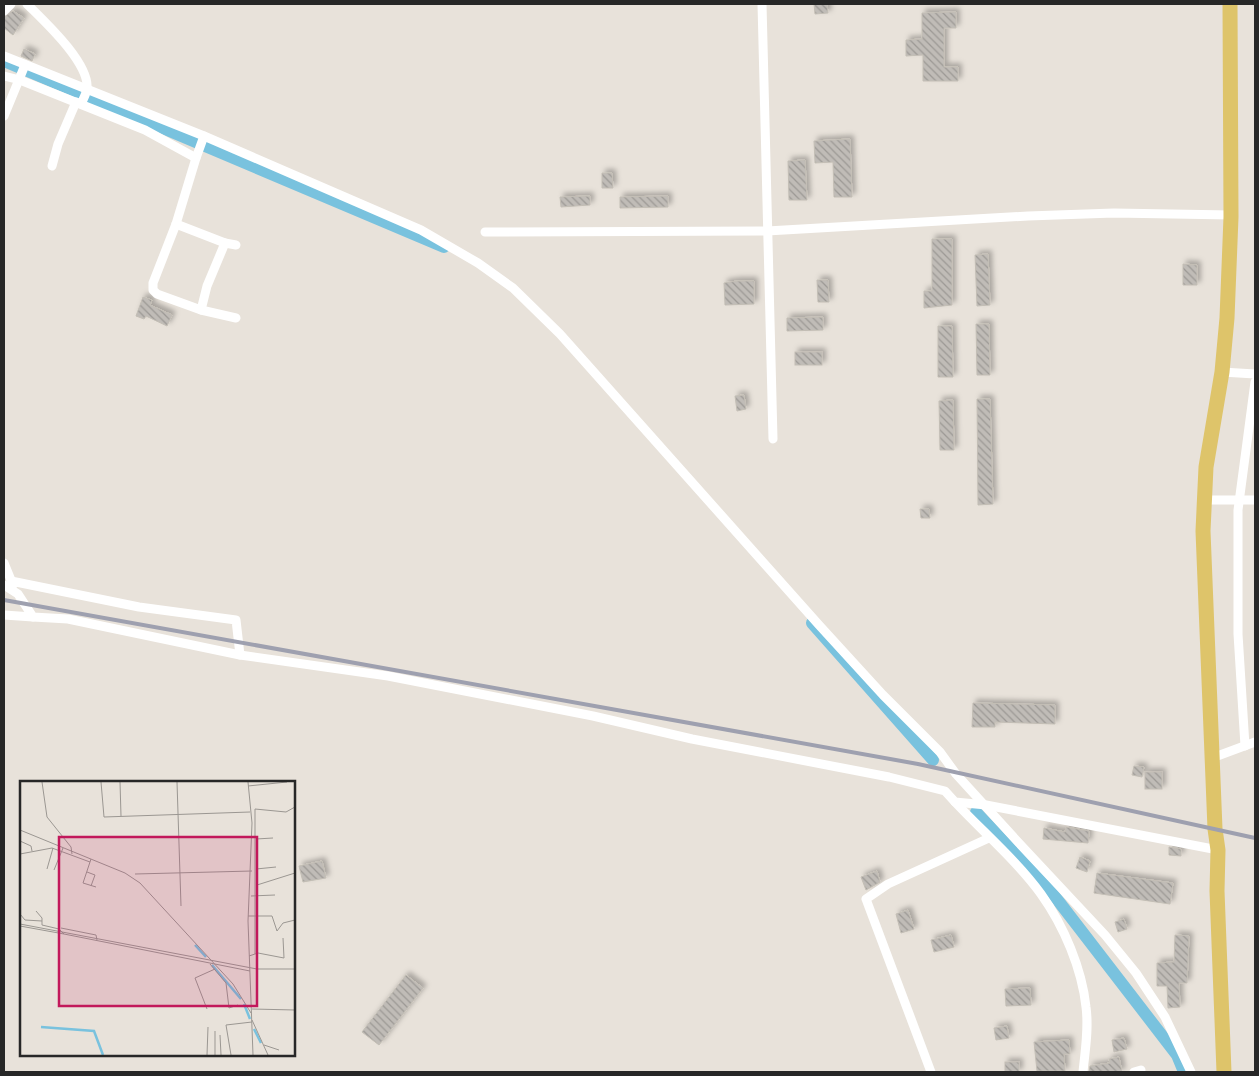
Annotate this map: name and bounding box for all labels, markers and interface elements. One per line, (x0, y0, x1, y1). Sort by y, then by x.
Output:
inset map (20, 781, 295, 1056)

